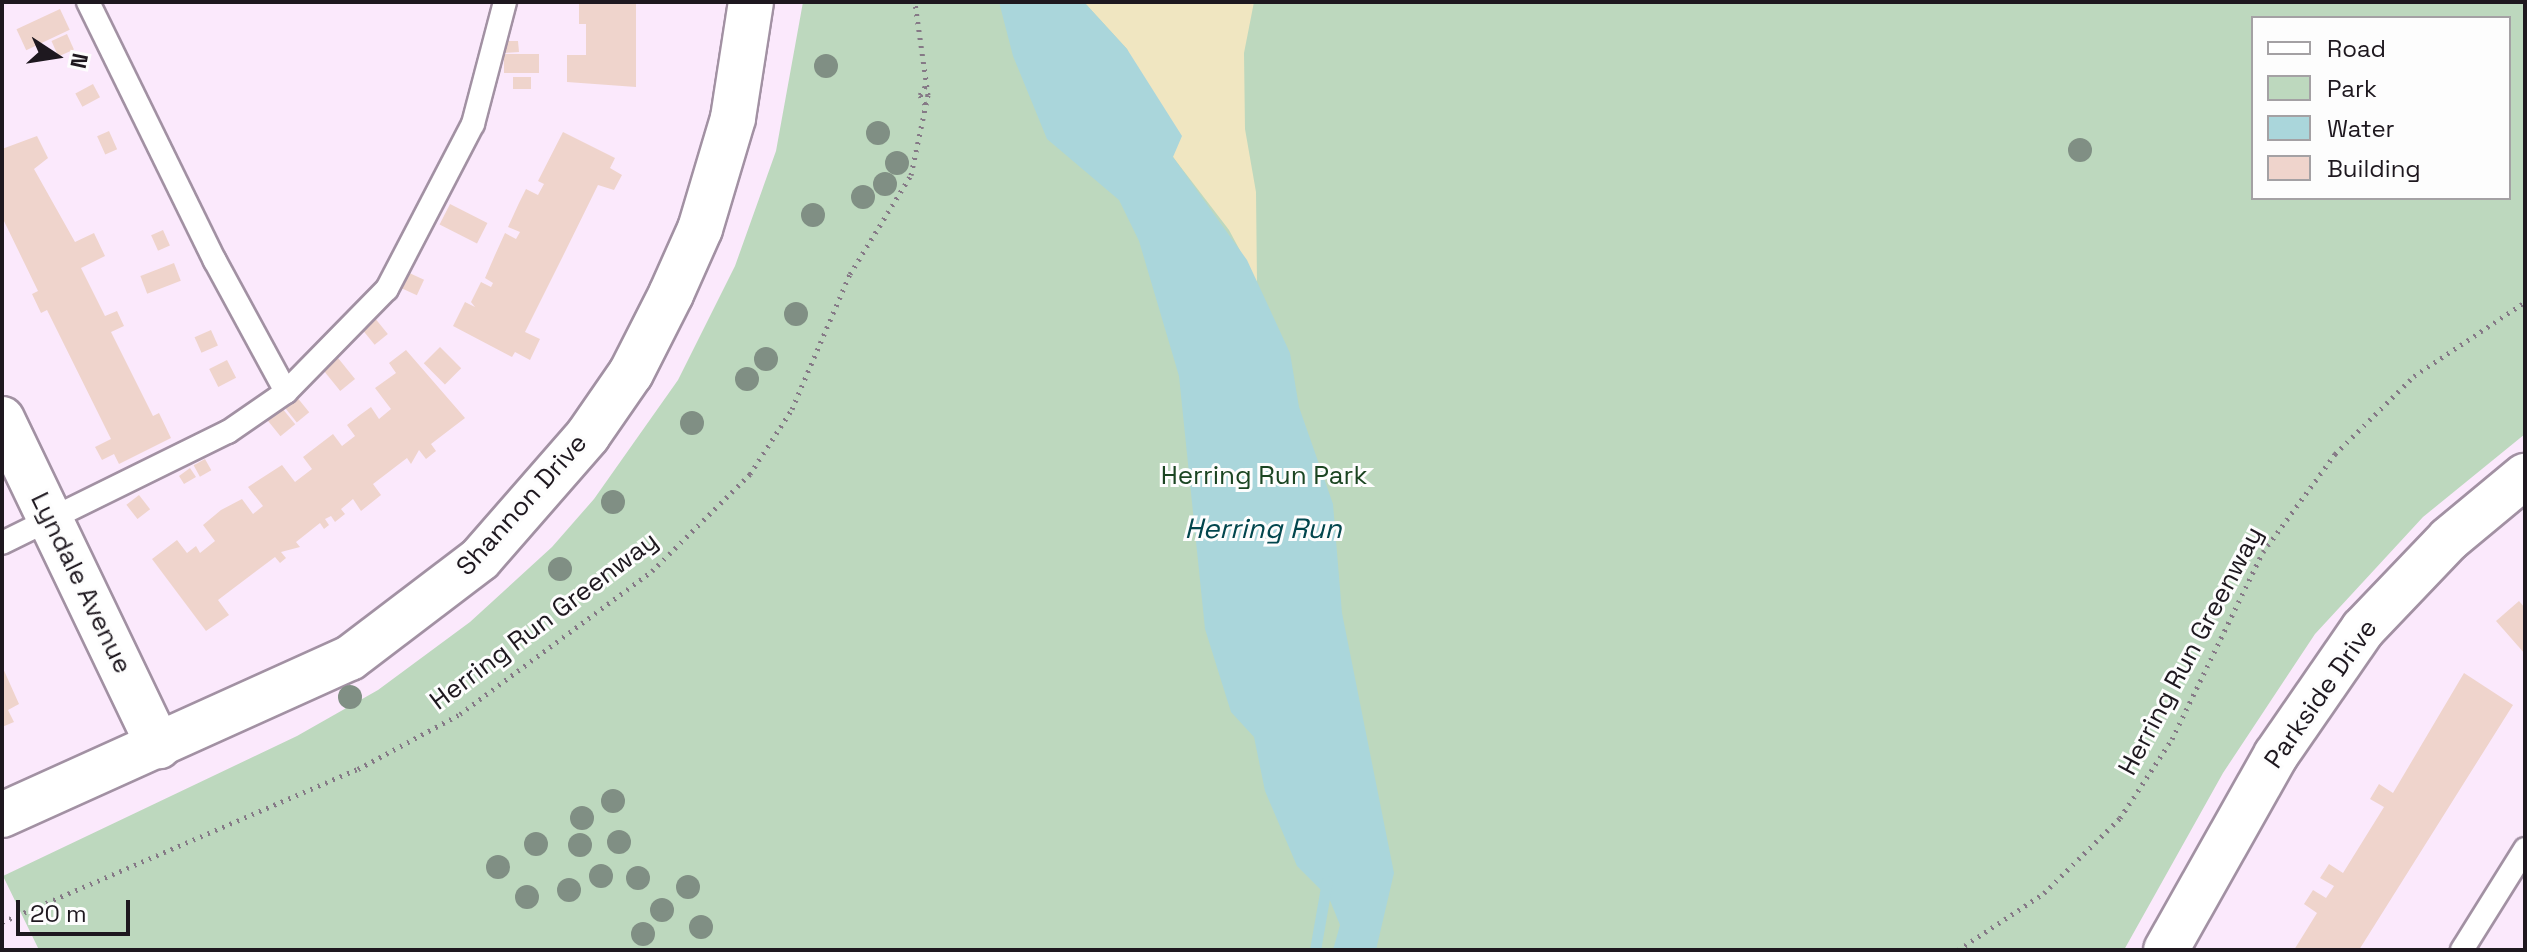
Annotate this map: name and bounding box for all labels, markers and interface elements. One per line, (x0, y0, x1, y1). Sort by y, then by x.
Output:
north arrow (16, 16, 96, 96)
legend (2251, 16, 2511, 200)
text: Road (2327, 33, 2386, 64)
text: N (64, 51, 95, 71)
text: Park (2327, 73, 2377, 104)
text: Water (2327, 113, 2395, 144)
text: Building (2327, 153, 2421, 184)
street label: Shannon Drive (450, 428, 594, 582)
park label: Herring Run Park (1161, 460, 1367, 492)
street label: Lyndale Avenue (24, 487, 138, 679)
water label: Herring Run (1184, 511, 1342, 545)
street label: Herring Run Greenway (2112, 521, 2270, 781)
street label: Herring Run Greenway (424, 525, 664, 717)
street label: Parkside Drive (2258, 613, 2384, 775)
scale bar (20, 884, 134, 934)
text: 20 m (30, 898, 87, 929)

